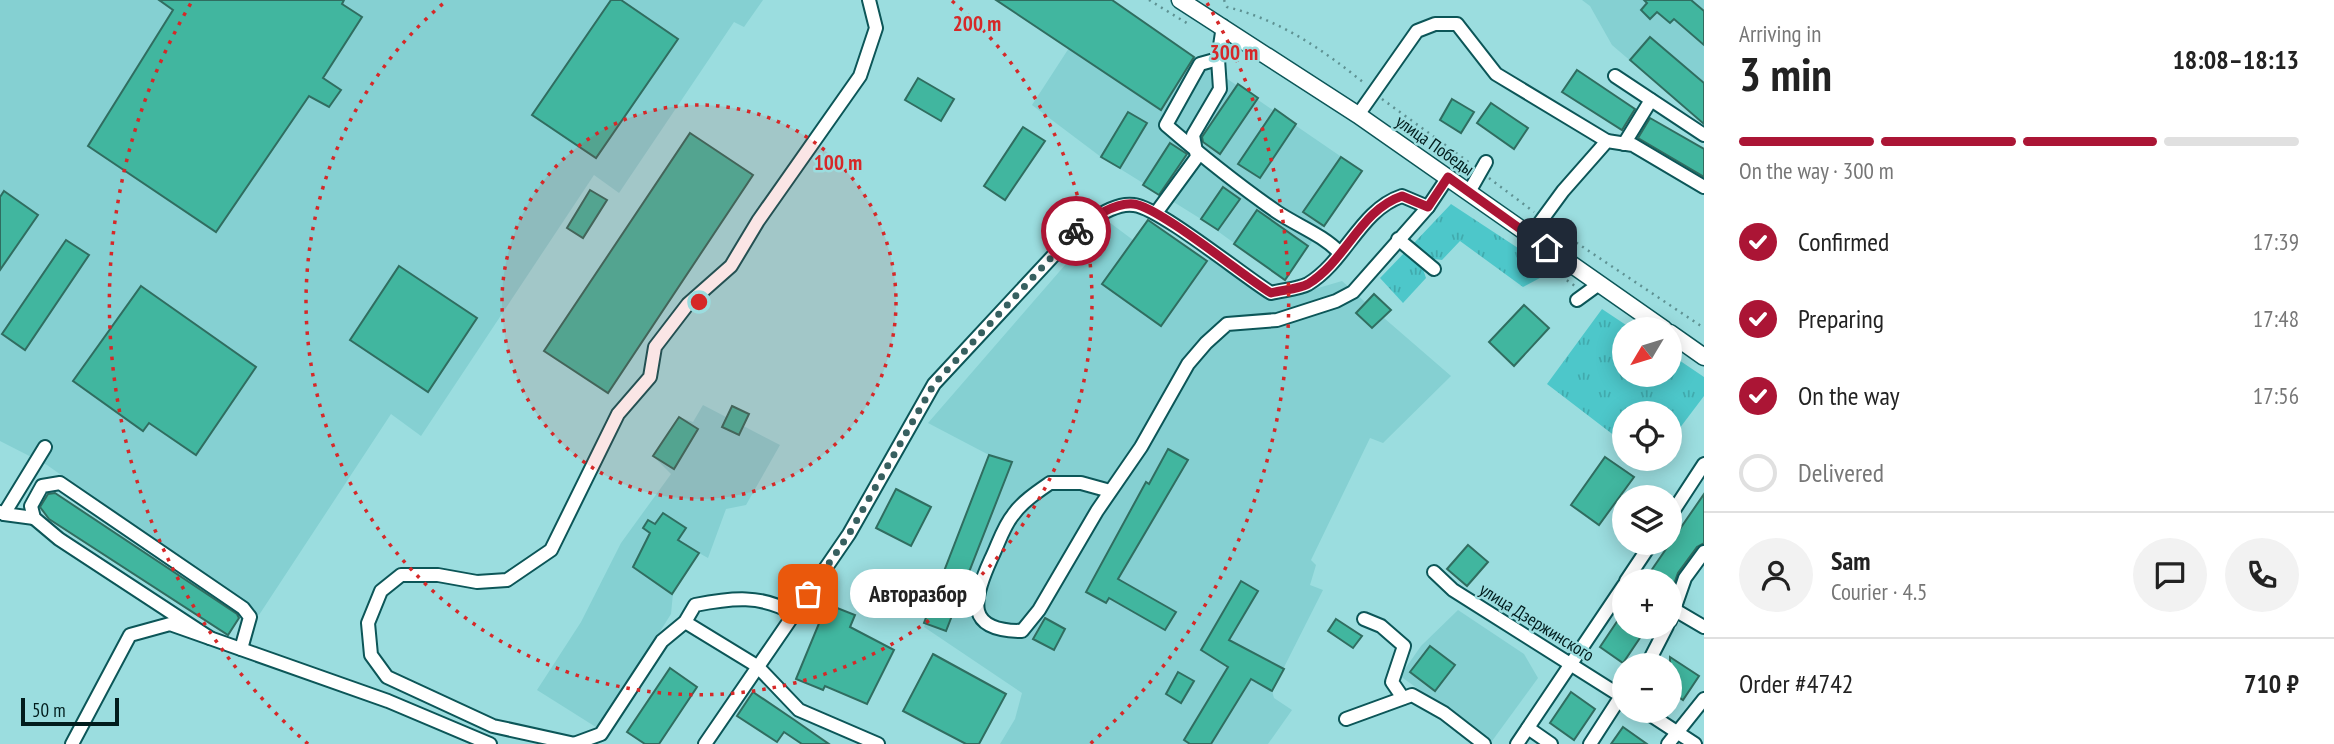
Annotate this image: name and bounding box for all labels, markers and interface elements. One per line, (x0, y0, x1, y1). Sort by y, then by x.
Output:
text: 200 m (953, 10, 1001, 37)
text: Arriving in (1739, 19, 1821, 48)
text: 300 m (1210, 39, 1258, 66)
text: 18:08–18:13 (2172, 43, 2299, 76)
text: 3 min (1739, 44, 1832, 104)
street label: улица Победы (1391, 110, 1479, 180)
text: 100 m (814, 149, 862, 176)
text: On the way · 300 m (1739, 156, 1894, 185)
courier (1041, 196, 1111, 266)
icon: bike (1057, 212, 1095, 250)
pin (1517, 218, 1577, 278)
icon: check (1739, 223, 1777, 261)
text: Confirmed (1798, 225, 1889, 258)
text: 17:39 (2253, 227, 2299, 256)
icon: home (1528, 229, 1566, 267)
centre of rings (687, 290, 711, 314)
icon: check (1739, 300, 1777, 338)
text: Preparing (1798, 302, 1884, 335)
text: 17:48 (2253, 304, 2299, 333)
north arrow (1612, 317, 1682, 387)
map controls (1612, 317, 1682, 723)
icon: check (1739, 377, 1777, 415)
text: On the way (1798, 379, 1900, 412)
text: 17:56 (2253, 381, 2299, 410)
button: locate (1612, 401, 1682, 471)
text: Delivered (1798, 456, 1884, 489)
button: layers (1612, 485, 1682, 555)
button: person (1739, 538, 1813, 612)
button: chat (2133, 538, 2207, 612)
button: phone (2225, 538, 2299, 612)
text: Sam (1831, 544, 1870, 577)
pin (778, 564, 838, 624)
button: + (1612, 569, 1682, 639)
callout: Авторазбор (850, 570, 987, 618)
icon: bag (789, 575, 827, 613)
text: Courier · 4.5 (1831, 577, 1927, 606)
street label: улица Дзержинского (1475, 578, 1599, 667)
text: Авторазбор (869, 579, 967, 608)
button: − (1612, 653, 1682, 723)
text: Order #4742 (1739, 667, 1854, 700)
text: 710 ₽ (2244, 667, 2299, 700)
scale bar (21, 695, 119, 727)
text: 50 m (32, 698, 66, 722)

